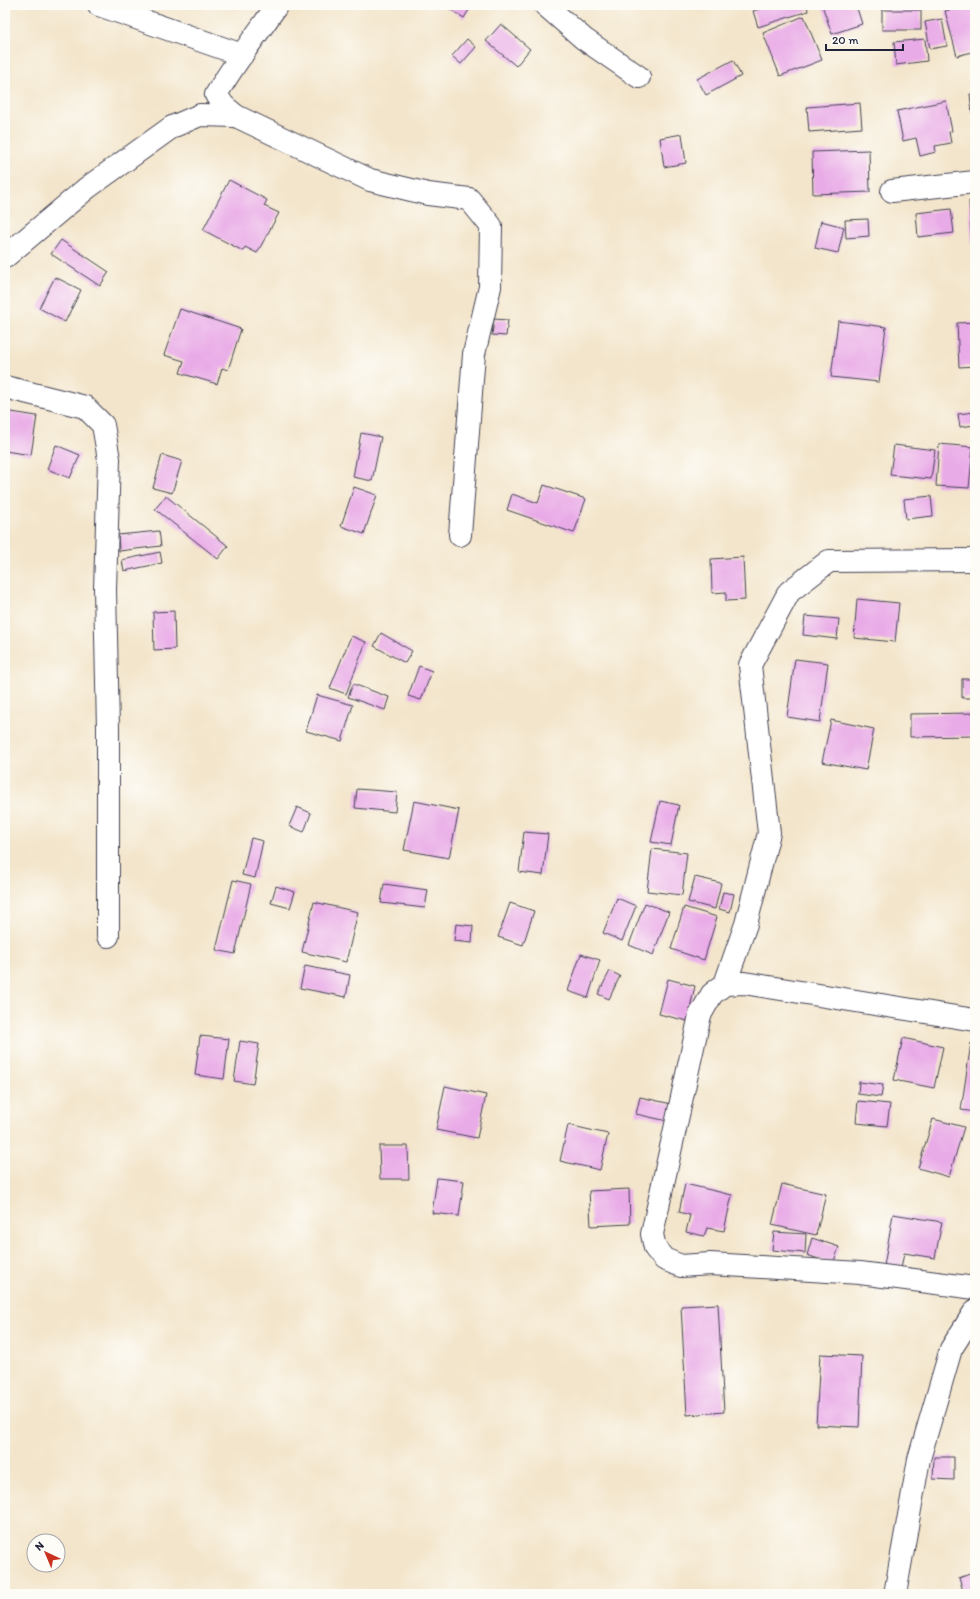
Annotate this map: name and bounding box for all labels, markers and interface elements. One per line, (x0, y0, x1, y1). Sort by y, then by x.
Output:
scale bar (826, 26, 903, 52)
text: 20 m (832, 33, 859, 47)
north arrow (26, 1533, 66, 1573)
text: N (32, 1539, 47, 1553)

